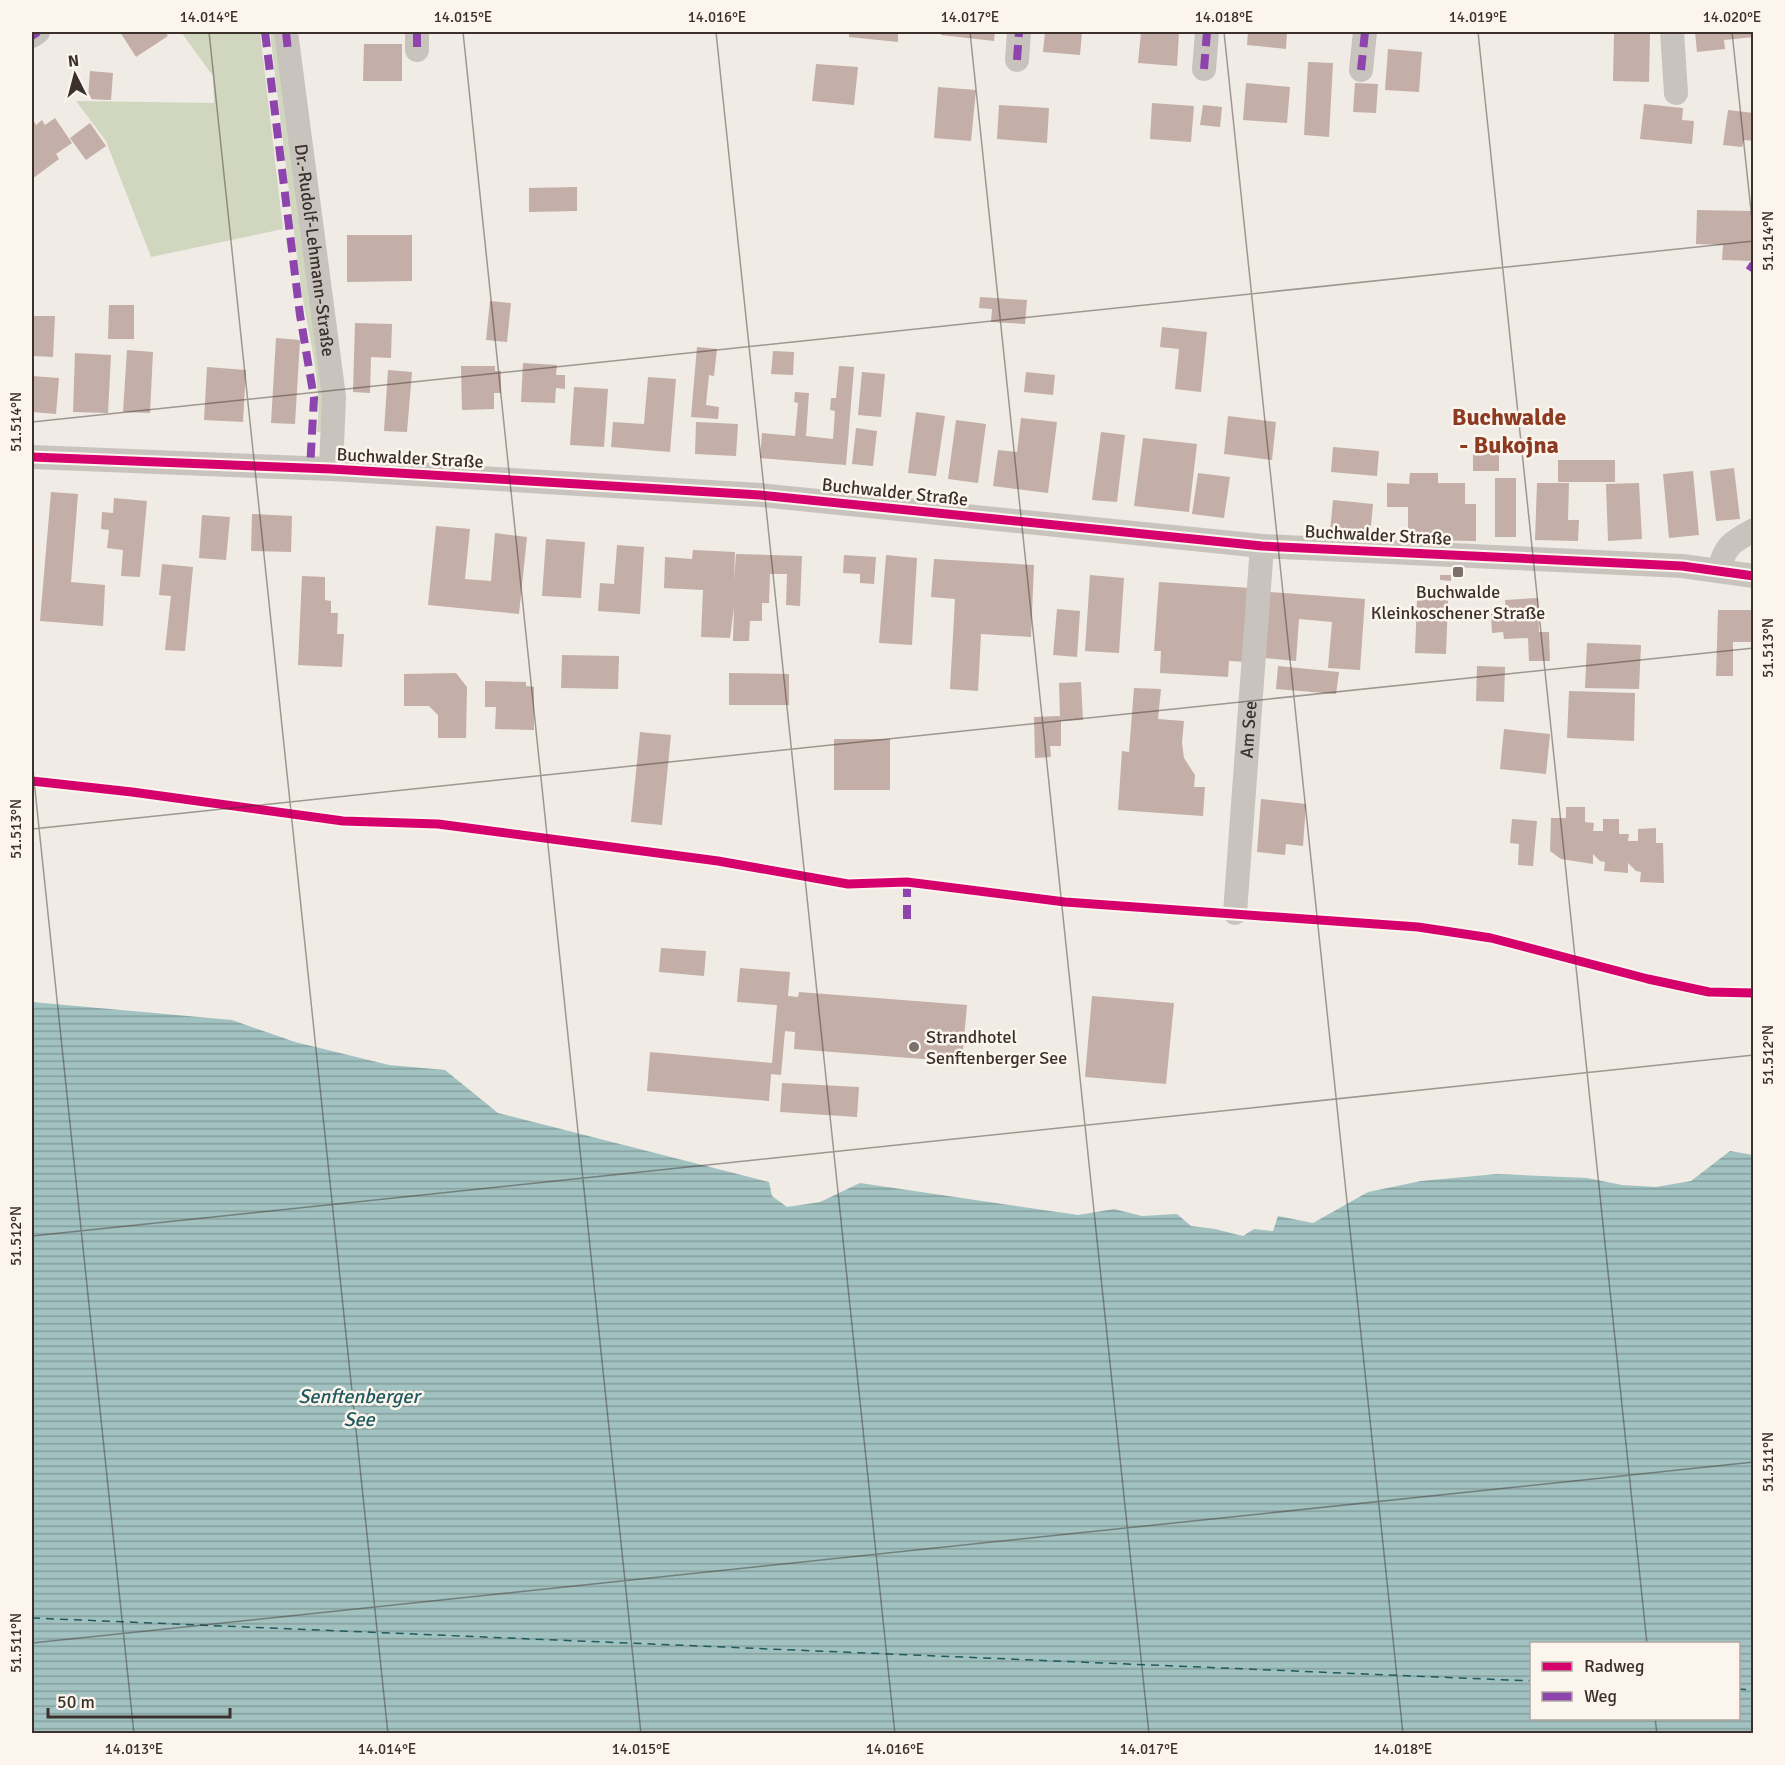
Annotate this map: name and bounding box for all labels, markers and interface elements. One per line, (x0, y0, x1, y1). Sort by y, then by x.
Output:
text: 14.014°E (180, 8, 238, 26)
text: 14.015°E (434, 8, 492, 26)
text: 14.016°E (688, 8, 746, 26)
text: 14.017°E (941, 8, 999, 26)
text: 14.018°E (1195, 8, 1253, 26)
text: 14.019°E (1449, 8, 1507, 26)
text: 14.020°E (1703, 8, 1761, 26)
north arrow (45, 45, 105, 105)
text: N (67, 51, 80, 72)
street label: Dr.-Rudolf-Lehmann-Straße (290, 142, 340, 358)
text: 51.514°N (1759, 211, 1777, 271)
text: 51.514°N (7, 392, 25, 452)
district label: Buchwalde - Bukojna (1452, 402, 1566, 460)
street label: Buchwalder Straße (336, 443, 484, 473)
street label: Buchwalder Straße (821, 473, 969, 511)
street label: Buchwalder Straße (1304, 520, 1452, 550)
marker: Buchwalde Kleinkoschener Straße (1451, 565, 1465, 579)
place label: Buchwalde Kleinkoschener Straße (1371, 581, 1545, 624)
text: 51.513°N (1759, 618, 1777, 678)
street label: Am See (1235, 700, 1262, 759)
text: 51.513°N (7, 799, 25, 859)
text: 51.512°N (1759, 1025, 1777, 1085)
place label: Strandhotel Senftenberger See (926, 1026, 1067, 1069)
marker: Strandhotel Senftenberger See (907, 1040, 921, 1054)
text: 51.512°N (7, 1206, 25, 1266)
water label: Senftenberger See (298, 1384, 422, 1432)
text: 51.511°N (1759, 1432, 1777, 1492)
text: 51.511°N (7, 1613, 25, 1673)
legend (1530, 1642, 1740, 1720)
text: Radweg (1584, 1655, 1645, 1677)
scale bar (48, 1681, 230, 1719)
text: Weg (1584, 1685, 1617, 1707)
text: 50 m (57, 1691, 95, 1713)
text: 14.013°E (105, 1740, 163, 1758)
text: 14.014°E (358, 1740, 416, 1758)
text: 14.015°E (612, 1740, 670, 1758)
text: 14.016°E (866, 1740, 924, 1758)
text: 14.017°E (1120, 1740, 1178, 1758)
text: 14.018°E (1374, 1740, 1432, 1758)

